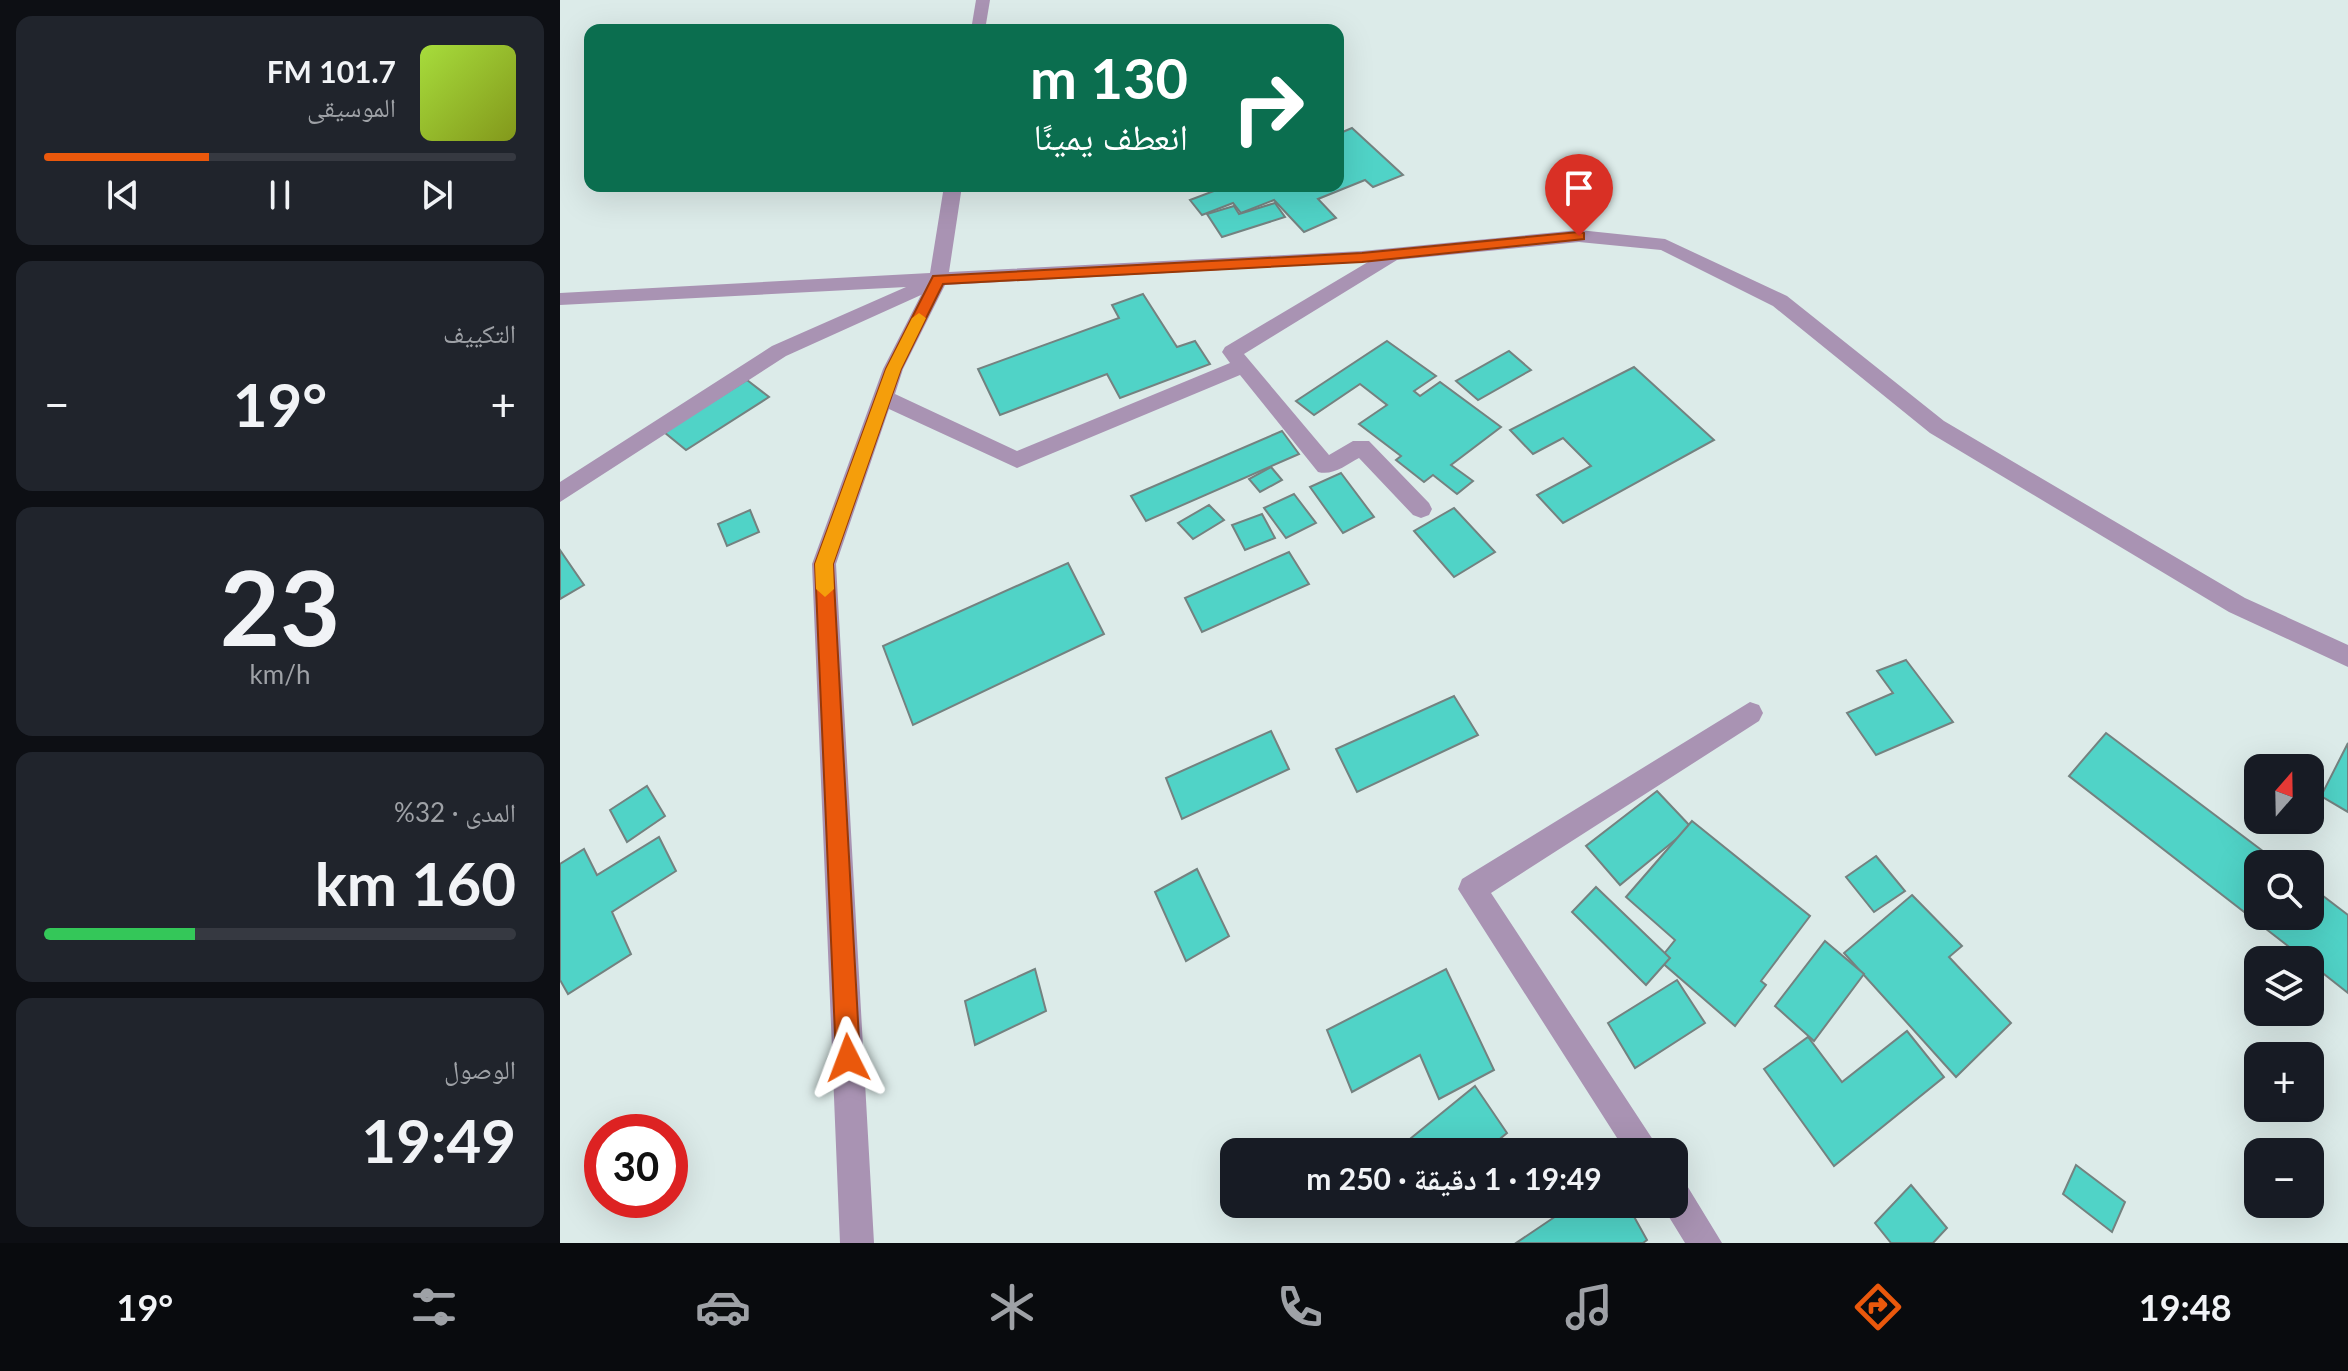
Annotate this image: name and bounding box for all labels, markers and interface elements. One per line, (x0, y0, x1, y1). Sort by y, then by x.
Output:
text: 130 m (1030, 44, 1188, 111)
text: 101.7 FM (267, 53, 396, 89)
icon: right (1216, 56, 1320, 160)
text: الموسيقى (307, 91, 396, 123)
text: انعطف يمينًا (1034, 114, 1188, 158)
pin (1545, 154, 1613, 236)
icon: arrive (1557, 166, 1601, 210)
icon: previous (101, 173, 145, 217)
icon: pause (258, 173, 302, 217)
icon: next (415, 173, 459, 217)
text: التكييف (443, 317, 516, 349)
text: 19° (233, 368, 327, 440)
text: − (44, 378, 70, 430)
text: + (490, 378, 516, 430)
text: 23 (220, 543, 340, 668)
text: km/h (250, 658, 310, 690)
north arrow (2244, 754, 2324, 834)
map controls (2244, 754, 2324, 1218)
text: المدى · 32% (394, 796, 516, 828)
text: 160 km (315, 847, 516, 919)
button: search (2244, 850, 2324, 930)
button: layers (2244, 946, 2324, 1026)
position arrow (806, 1016, 890, 1100)
button: + (2244, 1042, 2324, 1122)
text: الوصول (444, 1053, 516, 1085)
text: 19:49 (361, 1104, 516, 1176)
speed limit sign: 30 (584, 1114, 688, 1218)
button: − (2244, 1138, 2324, 1218)
text: 19:49 · 1 دقيقة · 250 m (1306, 1160, 1602, 1196)
icon: filters (406, 1279, 462, 1335)
icon: car (695, 1279, 751, 1335)
icon: climate (984, 1279, 1040, 1335)
icon: phone (1272, 1279, 1328, 1335)
icon: music (1561, 1279, 1617, 1335)
icon: directions (1850, 1279, 1906, 1335)
text: 19° (117, 1285, 173, 1329)
text: 19:48 (2139, 1285, 2232, 1329)

